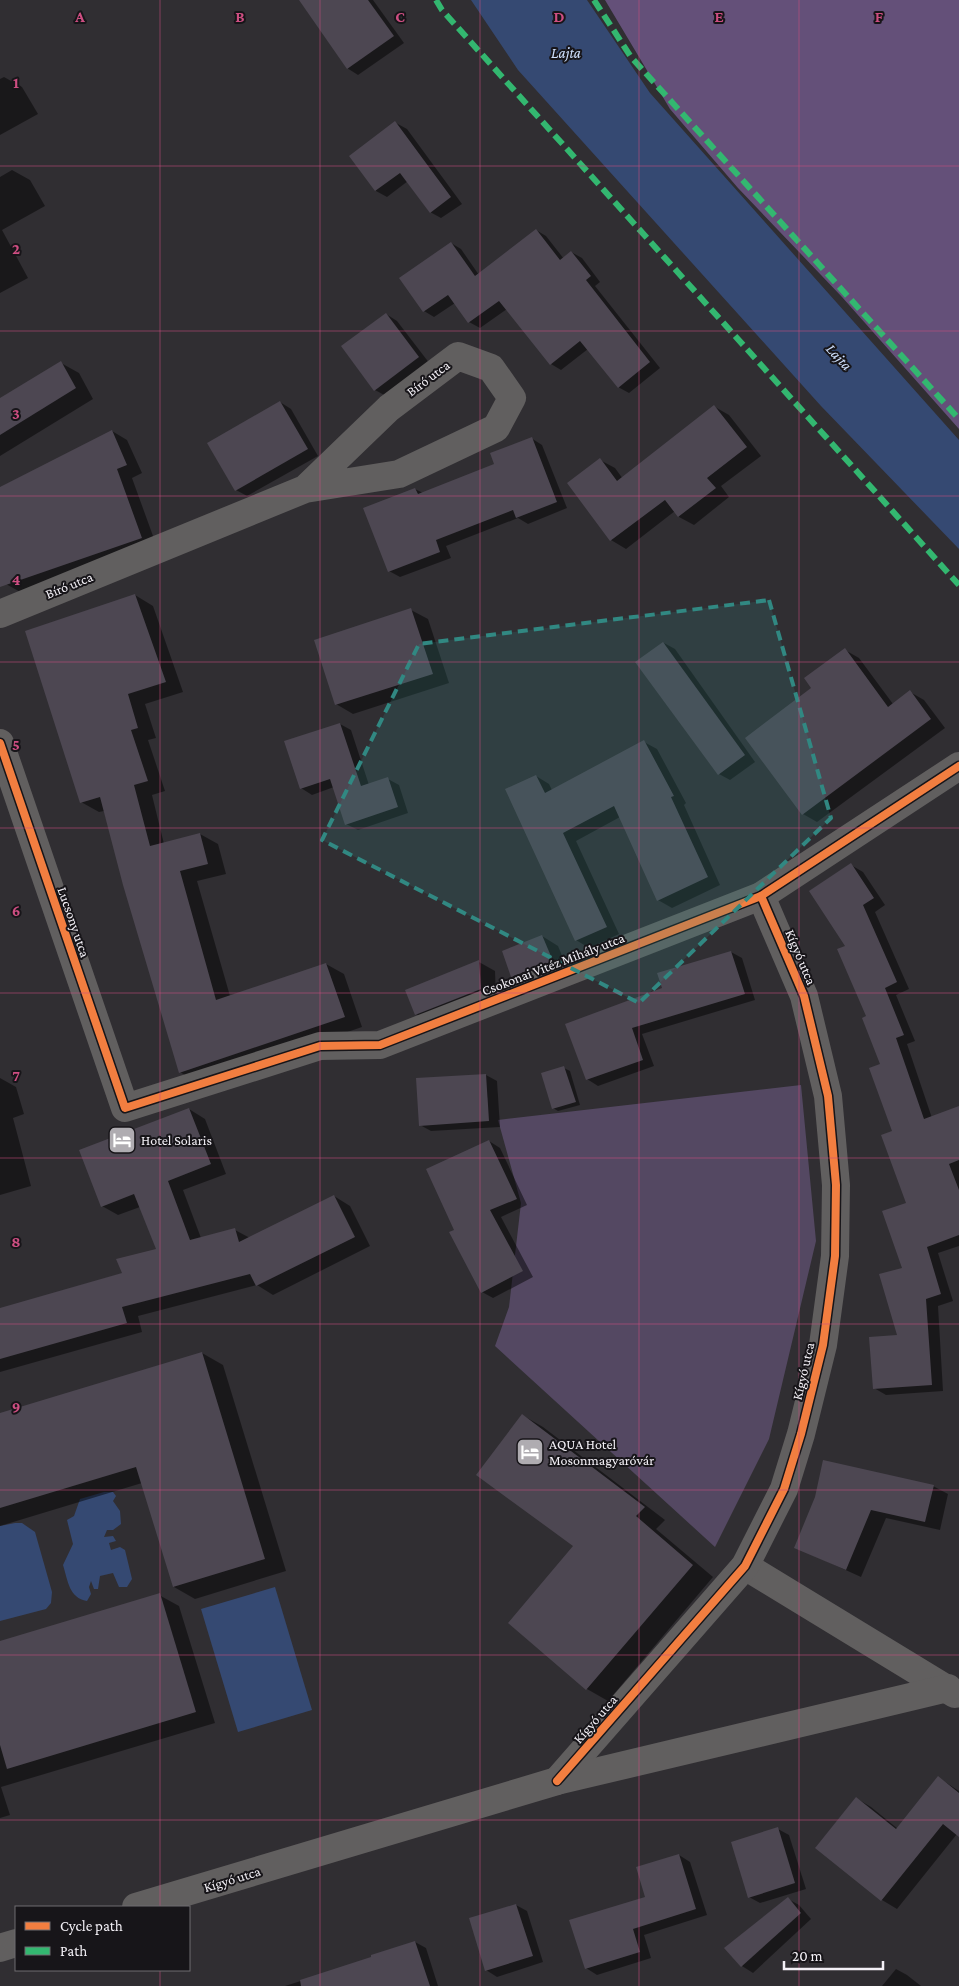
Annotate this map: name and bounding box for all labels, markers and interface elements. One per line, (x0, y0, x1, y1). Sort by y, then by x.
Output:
text: A (74, 8, 85, 25)
text: B (235, 8, 245, 25)
text: C (395, 8, 405, 25)
text: D (553, 8, 565, 25)
text: E (714, 8, 724, 25)
text: F (875, 8, 884, 25)
water label: Lajta (551, 45, 581, 62)
text: 1 (13, 74, 19, 91)
text: 2 (12, 240, 20, 257)
water label: Lajta (822, 341, 855, 374)
street label: Bíró utca (403, 356, 453, 399)
text: 3 (12, 405, 20, 422)
street label: Bíró utca (43, 568, 96, 602)
text: 4 (12, 571, 21, 588)
text: 5 (12, 736, 20, 753)
street label: Lucsony utca (54, 885, 94, 960)
text: 6 (12, 902, 20, 919)
street label: Kígyó utca (782, 927, 820, 988)
street label: Csokonai Vitéz Mihály utca (479, 929, 627, 999)
text: 7 (12, 1067, 20, 1084)
hotel icon: Hotel Solaris (107, 1125, 137, 1155)
place label: Hotel Solaris (141, 1132, 212, 1148)
text: 8 (11, 1233, 21, 1250)
street label: Kígyó utca (789, 1340, 818, 1401)
text: 9 (12, 1398, 20, 1415)
place label: AQUA Hotel Mosonmagyaróvár (549, 1436, 654, 1468)
hotel icon: AQUA Hotel Mosonmagyaróvár (515, 1437, 545, 1467)
street label: Kígyó utca (570, 1691, 621, 1746)
street label: Kígyó utca (202, 1863, 263, 1895)
legend (15, 1906, 190, 1971)
text: Cycle path (60, 1918, 123, 1935)
scale bar (784, 1938, 883, 1970)
text: Path (60, 1943, 87, 1959)
text: 20 m (792, 1948, 823, 1964)

